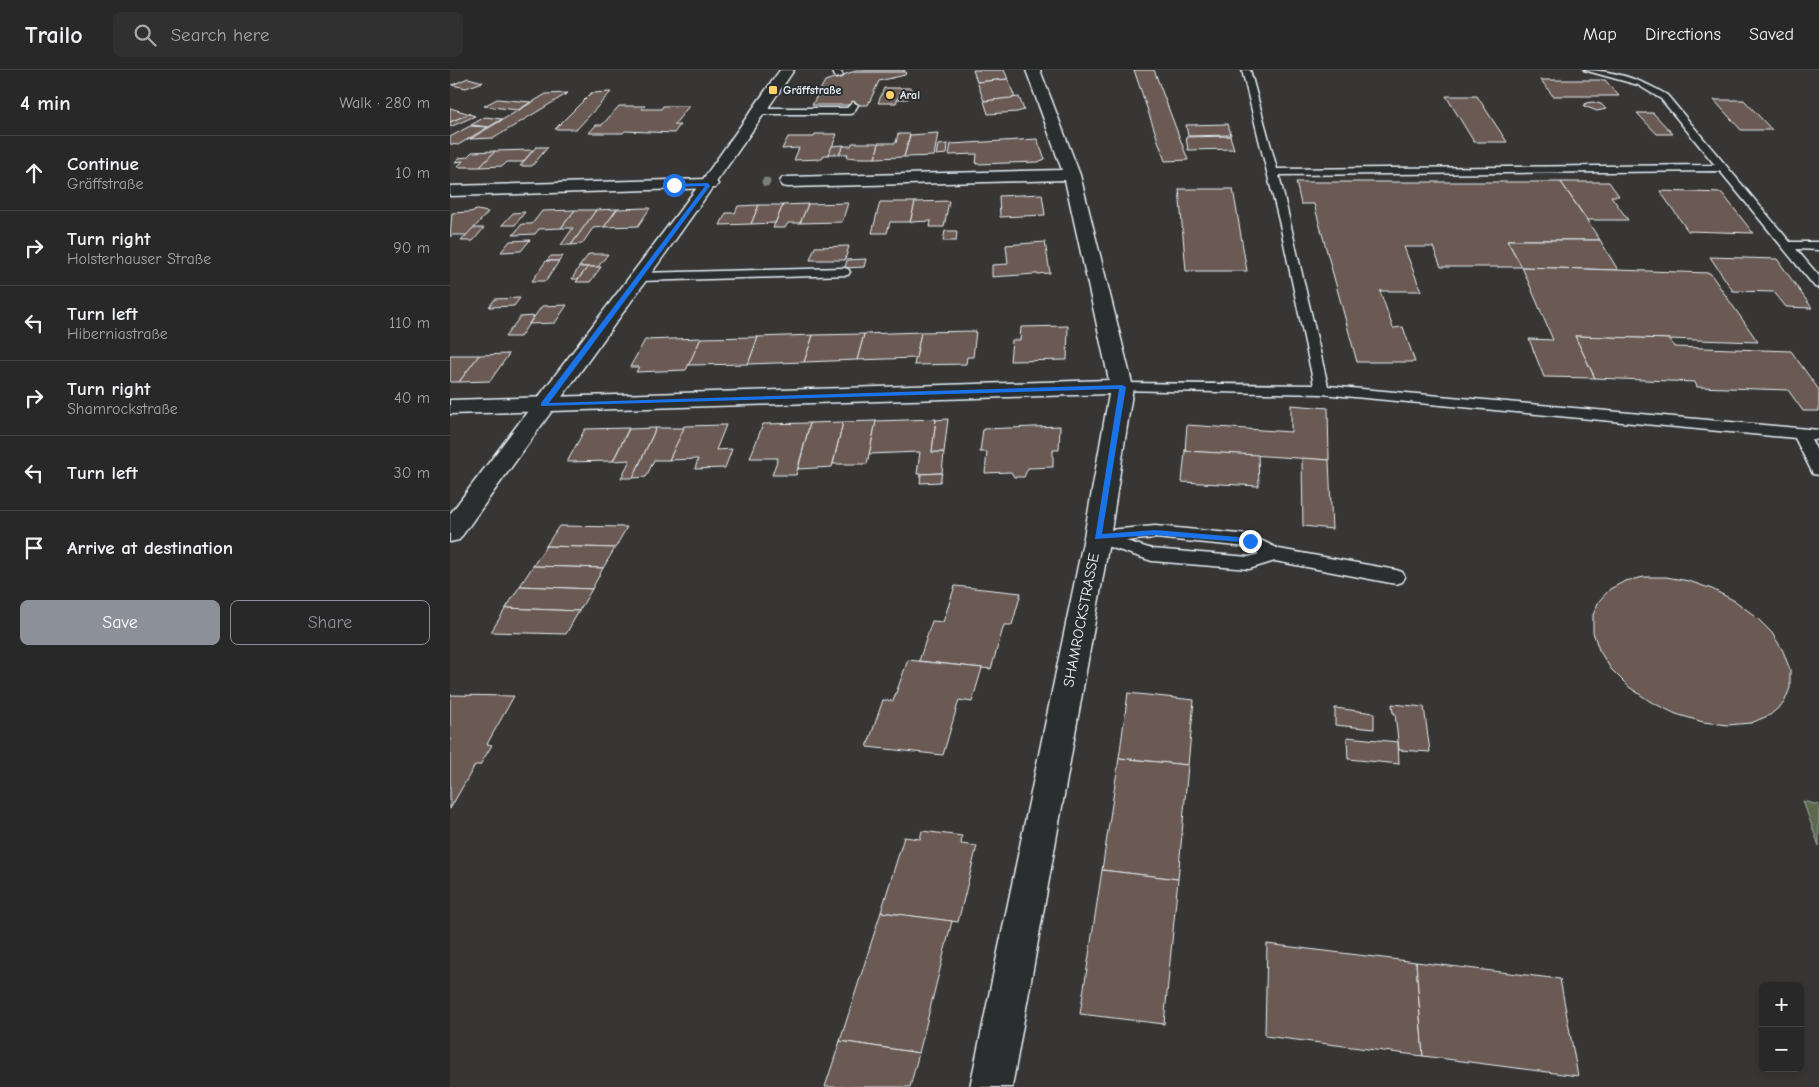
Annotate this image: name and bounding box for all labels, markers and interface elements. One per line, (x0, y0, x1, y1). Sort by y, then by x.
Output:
search box (113, 12, 463, 57)
text: Trailo (25, 21, 83, 49)
icon: search (131, 21, 159, 49)
text: Search here (171, 24, 270, 46)
text: Map (1583, 24, 1617, 45)
text: Directions (1645, 24, 1721, 45)
text: Saved (1749, 24, 1794, 45)
place label: Gräffstraße (783, 83, 842, 97)
marker: Gräffstraße (767, 84, 779, 96)
place label: Aral (900, 88, 920, 102)
marker: Aral (884, 89, 896, 101)
text: 4 min (20, 91, 71, 115)
text: Walk · 280 m (339, 94, 430, 112)
text: Continue (67, 153, 139, 175)
icon: ahead (20, 159, 48, 187)
text: 10 m (395, 164, 430, 182)
route start (663, 174, 686, 197)
text: Gräffstraße (67, 175, 143, 193)
text: Turn right (67, 228, 151, 250)
icon: right (20, 234, 48, 262)
text: 90 m (393, 239, 430, 257)
text: Holsterhauser Straße (67, 250, 211, 268)
text: Turn left (67, 303, 138, 325)
icon: left (20, 309, 48, 337)
text: 110 m (389, 314, 430, 332)
text: Hiberniastraße (67, 325, 168, 343)
text: Turn right (67, 378, 151, 400)
icon: right (20, 384, 48, 412)
text: 40 m (394, 389, 430, 407)
text: Shamrockstraße (67, 400, 178, 418)
icon: left (20, 459, 48, 487)
text: Turn left (67, 462, 138, 484)
text: 30 m (394, 464, 430, 482)
route end (1239, 530, 1262, 553)
icon: arrive (20, 534, 48, 562)
text: Arrive at destination (67, 537, 233, 559)
street label: SHAMROCKSTRASSE (1059, 552, 1103, 688)
button: Save (20, 600, 220, 645)
button: Share (230, 600, 430, 645)
map controls (1759, 982, 1804, 1072)
button: + (1759, 982, 1804, 1027)
button: − (1759, 1027, 1804, 1072)

